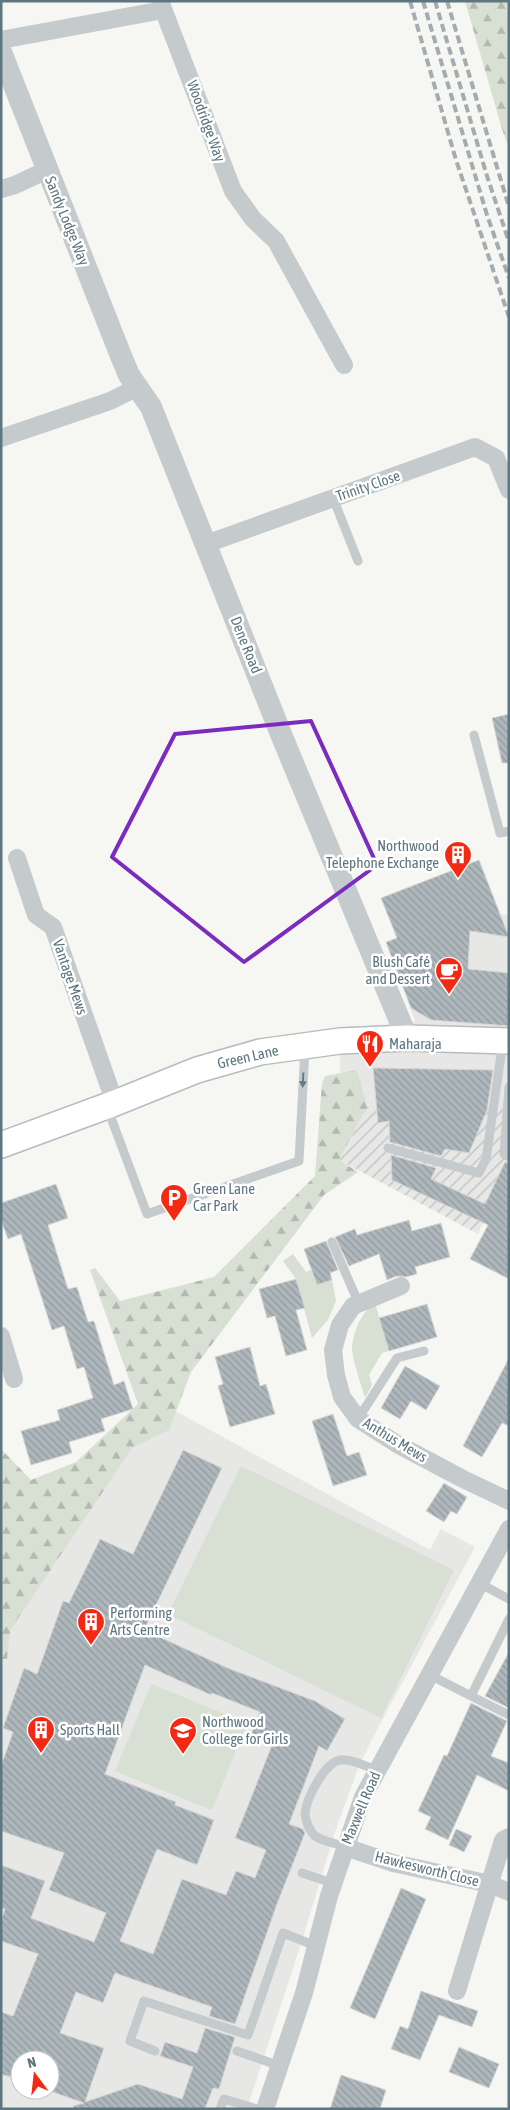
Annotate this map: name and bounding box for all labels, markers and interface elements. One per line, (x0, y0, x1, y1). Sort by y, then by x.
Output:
street label: Woodridge Way (184, 78, 229, 164)
street label: Sandy Lodge Way (42, 174, 93, 268)
street label: Trinity Close (334, 467, 402, 504)
street label: Dene Road (227, 614, 266, 676)
place label: Northwood Telephone Exchange (326, 837, 439, 871)
building icon: Northwood Telephone Exchange (443, 840, 473, 879)
street label: Vantage Mews (50, 937, 91, 1017)
place label: Blush Café and Dessert (365, 953, 430, 987)
cafe icon: Blush Café and Dessert (434, 956, 464, 995)
restaurant icon: Maharaja (355, 1029, 385, 1068)
place label: Maharaja (389, 1035, 442, 1052)
street label: Green Lane (216, 1041, 280, 1072)
one-way arrow (299, 1072, 307, 1088)
place label: Green Lane Car Park (193, 1180, 255, 1214)
parking icon: Green Lane Car Park (159, 1183, 189, 1222)
street label: Anthus Mews (360, 1414, 430, 1465)
place label: Performing Arts Centre (110, 1604, 172, 1638)
building icon: Performing Arts Centre (76, 1607, 106, 1646)
place label: Northwood College for Girls (202, 1713, 288, 1747)
building icon: Sports Hall (26, 1715, 56, 1754)
school or university icon: Northwood College for Girls (168, 1716, 198, 1755)
place label: Sports Hall (60, 1721, 120, 1738)
street label: Maxwell Road (338, 1769, 383, 1847)
street label: Hawkesworth Close (373, 1847, 481, 1890)
north arrow (10, 2050, 60, 2100)
text: N (26, 2054, 38, 2071)

